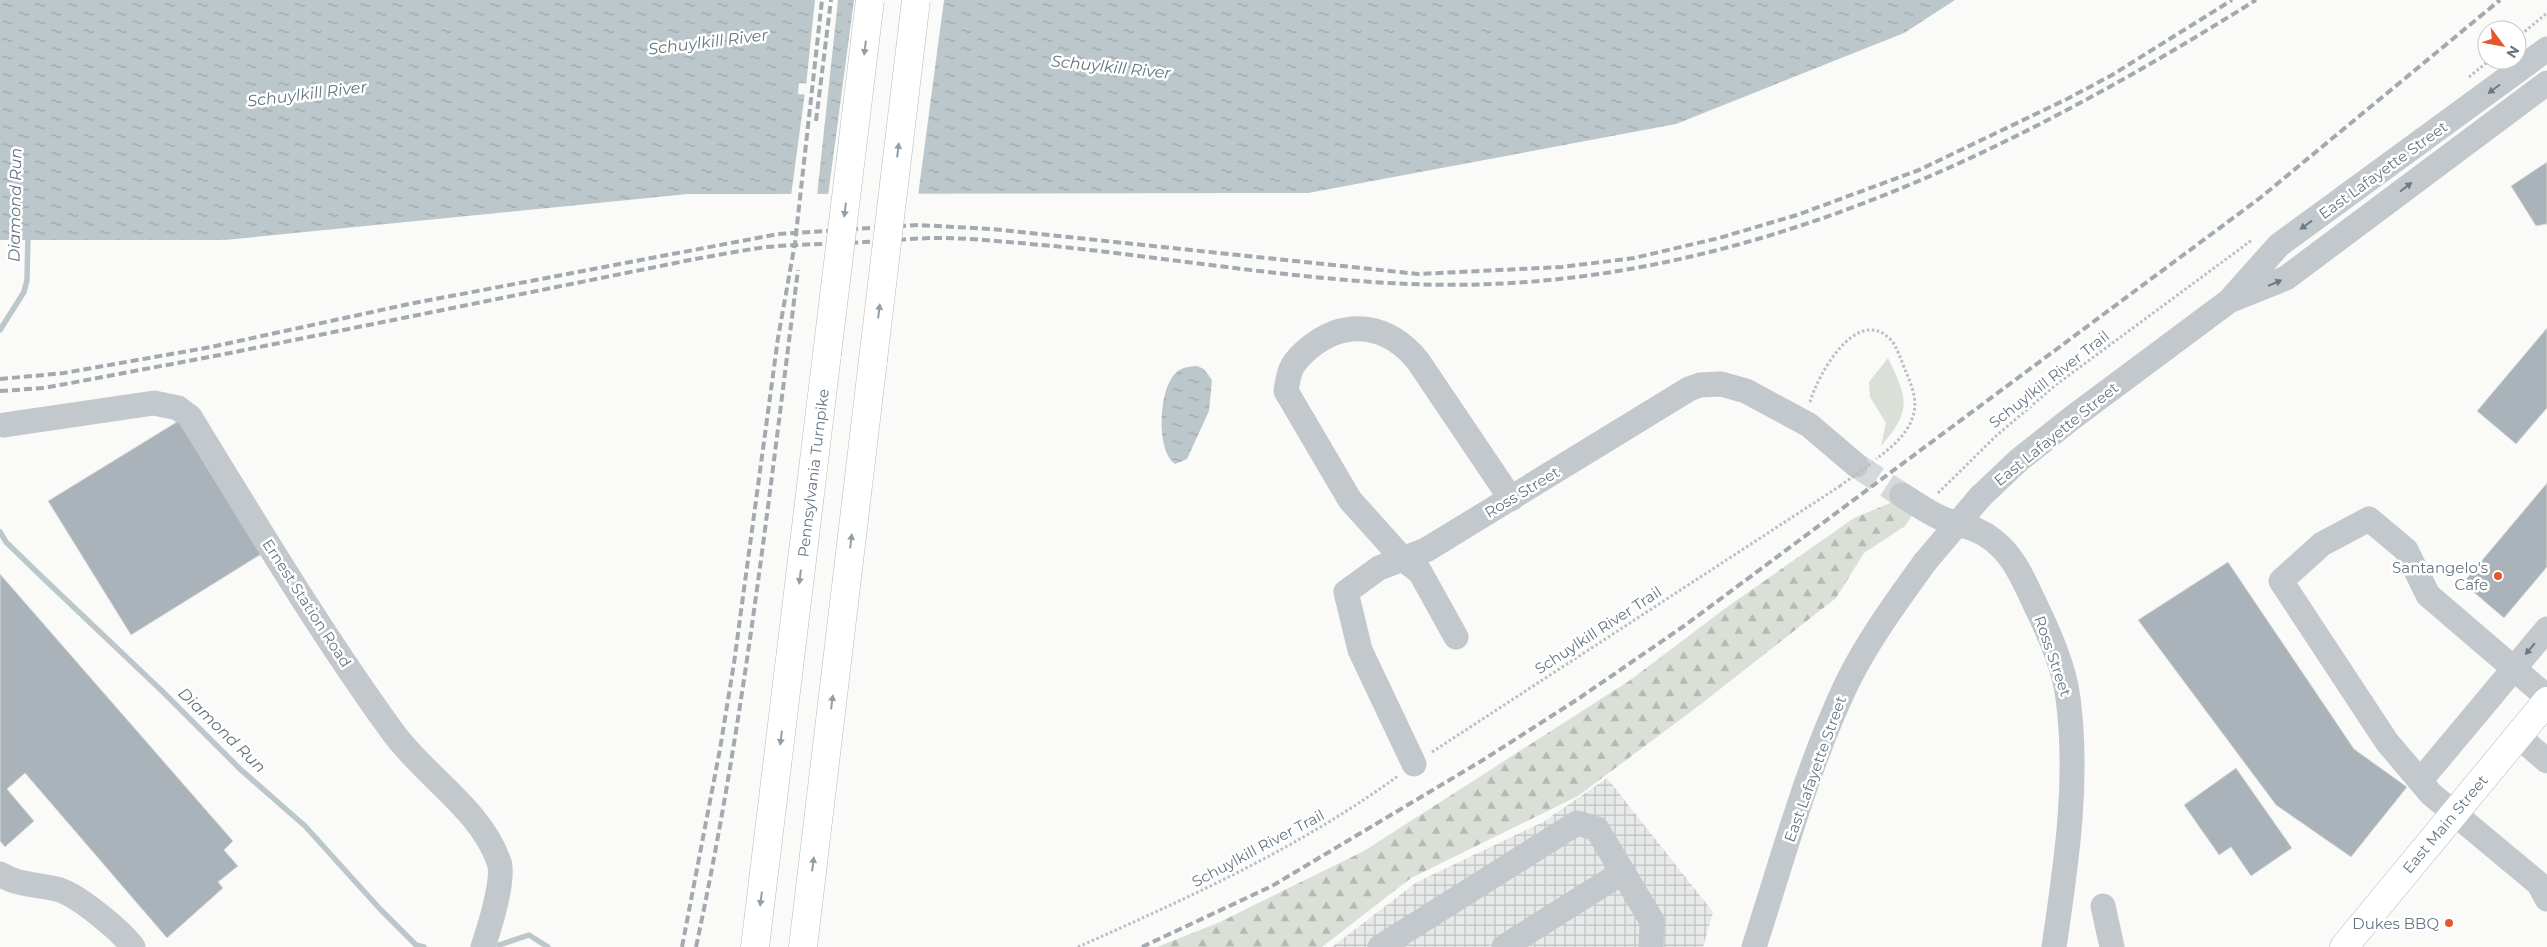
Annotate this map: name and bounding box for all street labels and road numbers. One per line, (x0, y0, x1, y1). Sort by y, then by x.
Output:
street label: East Lafayette Street (2315, 117, 2451, 223)
street label: Schuylkill River Trail (1985, 326, 2113, 432)
street label: East Lafayette Street (1990, 378, 2122, 490)
street label: Pennsylvania Turnpike (793, 388, 833, 558)
street label: Ross Street (1481, 462, 1563, 522)
street label: Ernest Station Road (258, 535, 356, 671)
street label: Schuylkill River Trail (1531, 582, 1665, 678)
street label: Ross Street (2030, 613, 2076, 699)
street label: East Lafayette Street (1780, 693, 1850, 845)
street label: East Main Street (2398, 771, 2492, 877)
street label: Schuylkill River Trail (1188, 805, 1328, 891)

